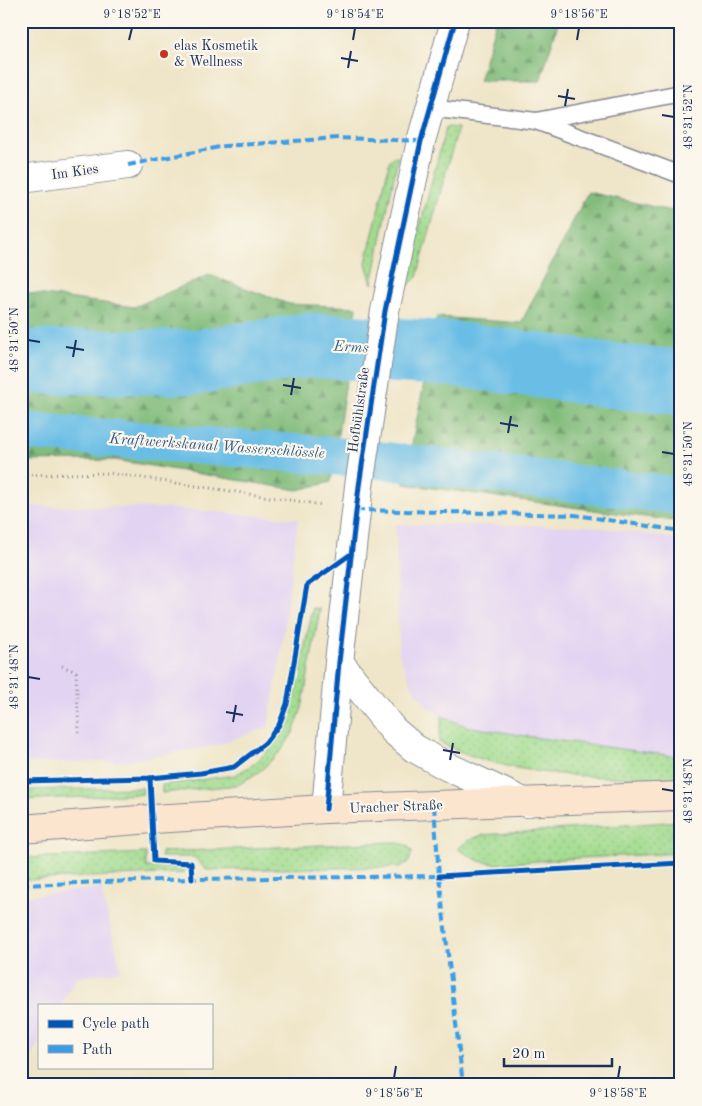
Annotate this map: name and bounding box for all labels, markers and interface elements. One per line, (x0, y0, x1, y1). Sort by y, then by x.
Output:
text: 9°18'52"E (103, 8, 161, 21)
text: 9°18'54"E (326, 8, 384, 21)
text: 9°18'56"E (550, 8, 608, 21)
place label: elas Kosmetik & Wellness (174, 39, 258, 69)
marker: elas Kosmetik & Wellness (158, 48, 170, 60)
text: 48°31'52"N (682, 84, 695, 150)
street label: Im Kies (51, 162, 99, 182)
text: 48°31'50"N (8, 307, 21, 373)
water label: Erms (332, 340, 369, 356)
street label: Hofbühlstraße (346, 366, 372, 454)
text: 48°31'50"N (682, 421, 695, 487)
water label: Kraftwerkskanal Wasserschlössle (108, 432, 325, 462)
text: 48°31'48"N (9, 644, 21, 710)
text: 48°31'48"N (683, 758, 695, 824)
street label: Uracher Straße (349, 798, 443, 816)
legend (38, 1004, 212, 1068)
text: Cycle path (82, 1017, 150, 1032)
scale bar (504, 1036, 612, 1068)
text: Path (82, 1043, 112, 1058)
text: 20 m (512, 1047, 546, 1062)
text: 9°18'56"E (365, 1087, 423, 1100)
text: 9°18'58"E (589, 1087, 647, 1100)

